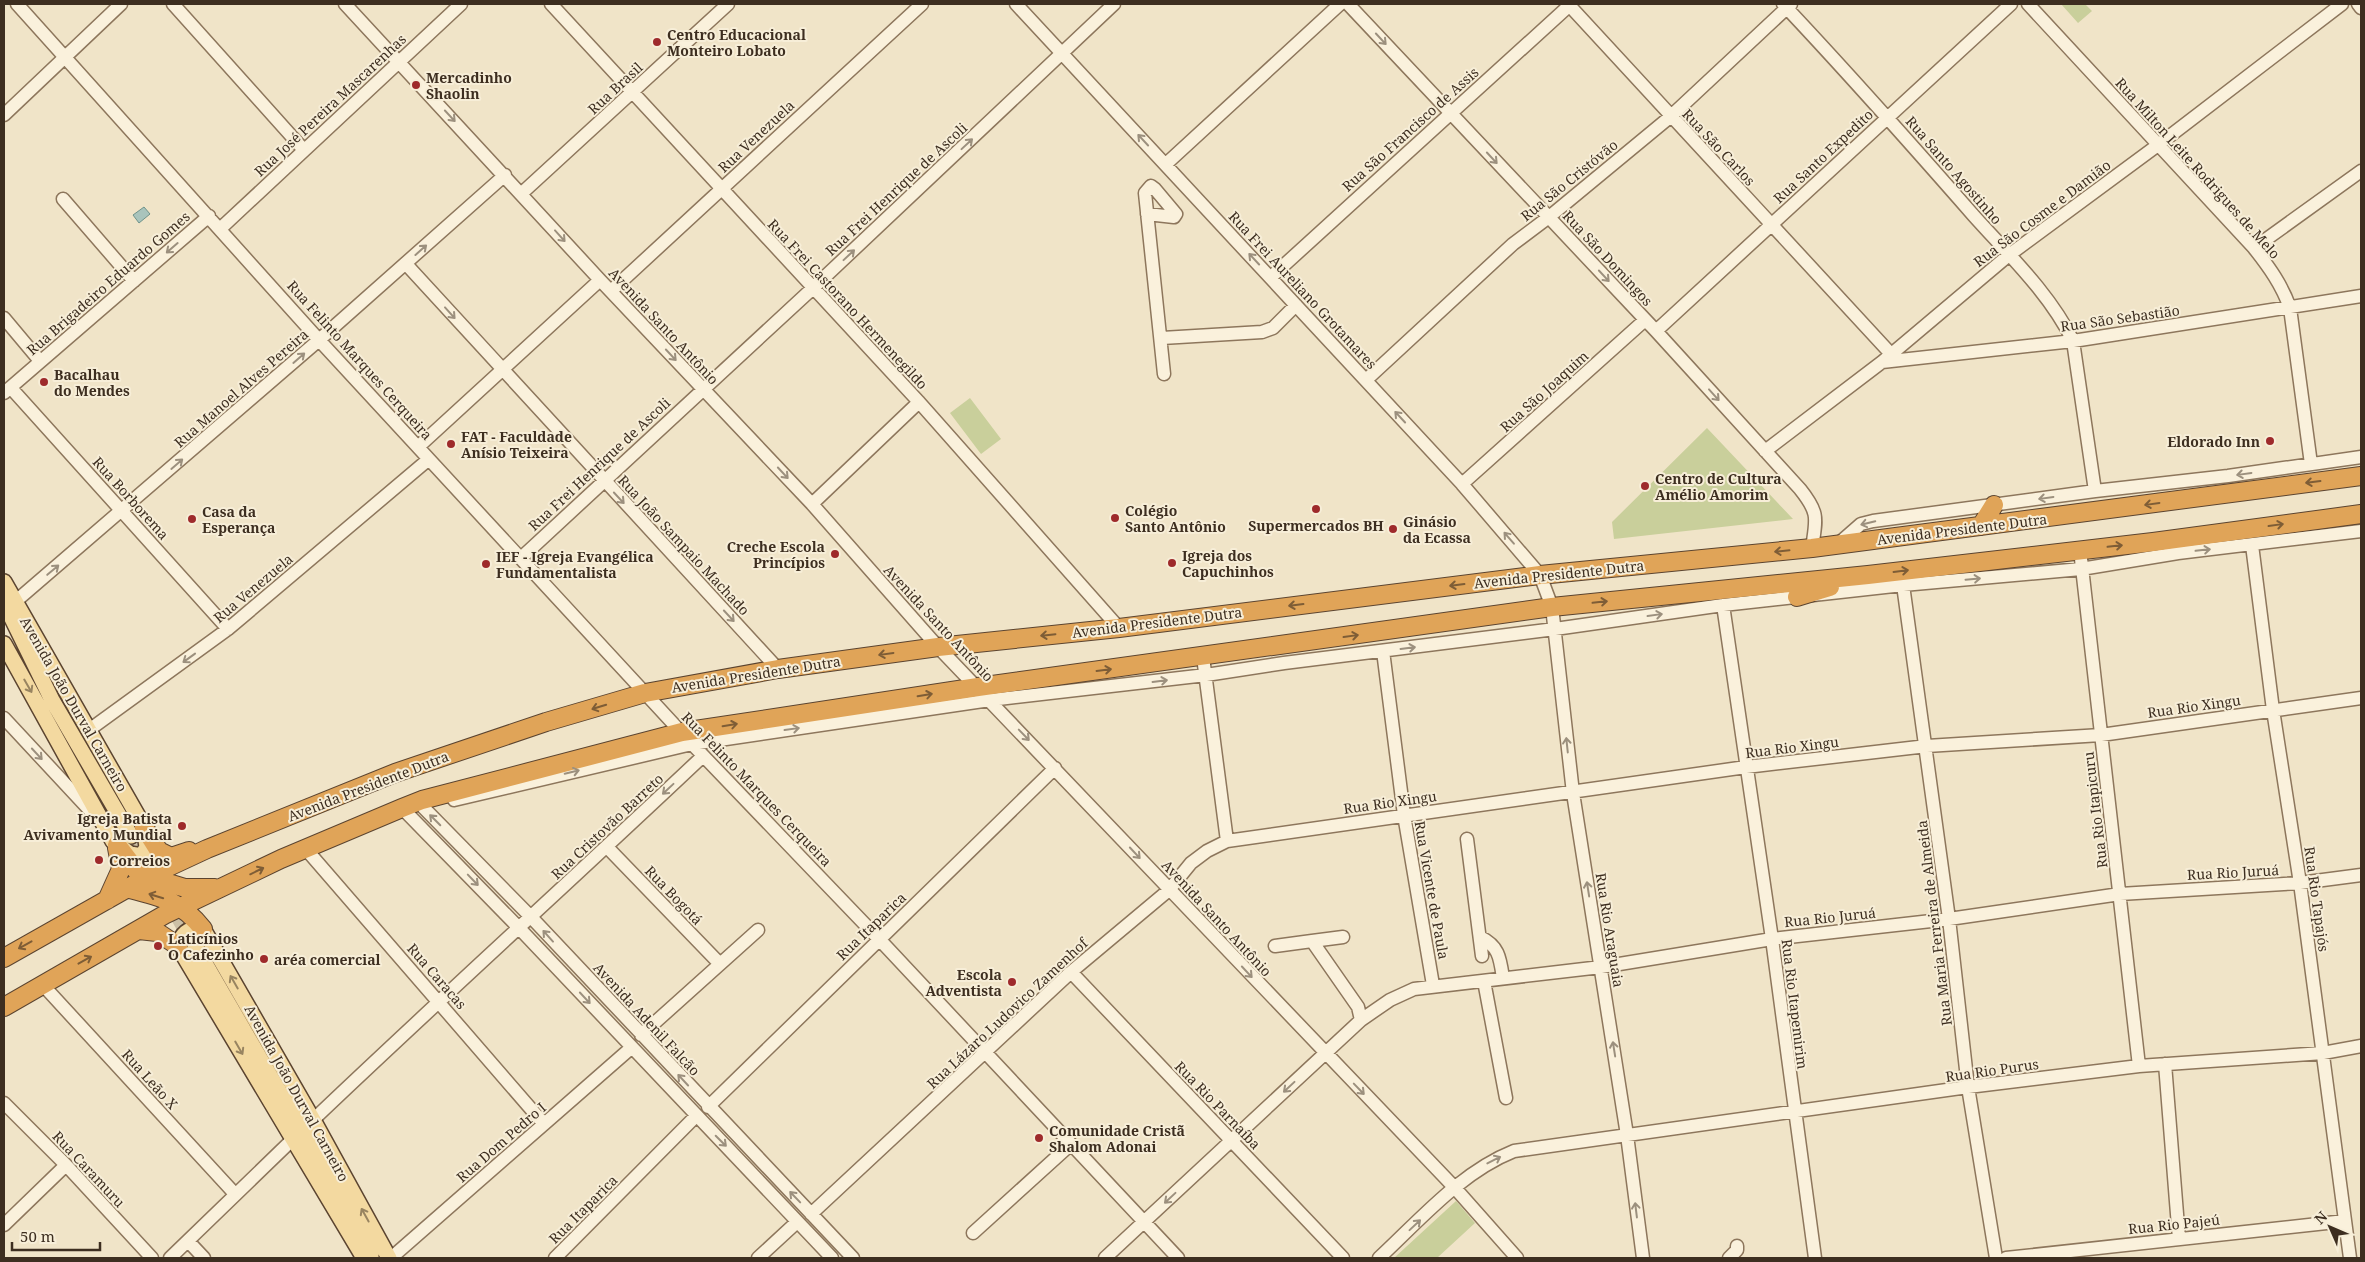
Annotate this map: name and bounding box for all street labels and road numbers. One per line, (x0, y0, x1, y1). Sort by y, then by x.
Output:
street label: Rua José Pereira Mascarenhas (250, 30, 410, 180)
street label: Rua Brasil (584, 57, 647, 118)
street label: Rua São Francisco de Assis (1338, 63, 1482, 195)
street label: Rua Milton Leite Rodrigues de Melo (2111, 73, 2285, 263)
street label: Rua Venezuela (714, 96, 798, 176)
street label: Rua São Carlos (1678, 104, 1760, 190)
street label: Rua Santo Expedito (1769, 105, 1877, 207)
street label: Rua Santo Agostinho (1902, 112, 2006, 228)
street label: Rua Frei Henrique de Ascoli (821, 118, 971, 260)
street label: Rua São Cristóvão (1516, 135, 1622, 225)
street label: Rua São Cosme e Damião (1970, 155, 2114, 271)
street label: Rua São Domingos (1559, 206, 1657, 310)
street label: Rua Brigadeiro Eduardo Gomes (22, 207, 194, 359)
street label: Rua Frei Aureliano Grotamares (1225, 207, 1381, 373)
street label: Rua Frei Castorano Hermenegildo (764, 215, 932, 393)
street label: Avenida Santo Antônio (605, 264, 723, 388)
street label: Rua Felinto Marques Cerqueira (283, 276, 437, 444)
street label: Rua São Sebastião (2059, 300, 2181, 336)
street label: Rua Manoel Alves Pereira (170, 324, 312, 451)
street label: Rua São Joaquim (1496, 346, 1592, 436)
street label: Rua Frei Henrique de Ascoli (524, 393, 674, 535)
street label: Rua Borborema (89, 453, 173, 544)
street label: Rua João Sampaio Machado (614, 471, 754, 619)
street label: Avenida Presidente Dutra (1876, 509, 2048, 549)
street label: Rua Venezuela (209, 549, 297, 627)
street label: Avenida Presidente Dutra (1473, 556, 1645, 592)
street label: Avenida Santo Antônio (880, 561, 998, 685)
street label: Avenida Presidente Dutra (1071, 602, 1243, 642)
street label: Avenida João Durval Carneiro (16, 613, 132, 795)
street label: Avenida Presidente Dutra (670, 651, 842, 697)
street label: Rua Rio Xingu (2146, 690, 2242, 722)
street label: Rua Felinto Marques Cerqueira (678, 708, 836, 871)
street label: Rua Rio Xingu (1744, 732, 1840, 762)
street label: Avenida Presidente Dutra (285, 746, 451, 826)
street label: Rua Rio Itapicuru (2078, 751, 2112, 869)
street label: Rua Cristovão Barreto (547, 769, 667, 883)
street label: Rua Rio Xingu (1342, 786, 1438, 818)
street label: Rua Vicente de Paula (1410, 819, 1454, 961)
street label: Rua Maria Ferreira de Almeida (1912, 819, 1956, 1027)
street label: Rua Rio Tapajós (2300, 845, 2334, 953)
street label: Avenida Santo Antônio (1158, 856, 1276, 980)
street label: Rua Rio Juruá (2186, 860, 2280, 884)
street label: Rua Bogotá (641, 861, 707, 929)
street label: Rua Rio Araguaia (1592, 871, 1628, 989)
street label: Rua Itaparica (832, 888, 910, 964)
street label: Rua Rio Juruá (1783, 903, 1877, 931)
street label: Rua Lázaro Ludovico Zamenhof (923, 932, 1093, 1093)
street label: Rua Rio Itapemirim (1778, 938, 1812, 1070)
street label: Rua Caracas (403, 939, 471, 1013)
street label: Avenida Adenil Falcão (590, 958, 704, 1080)
street label: Avenida João Durval Carneiro (240, 1001, 354, 1185)
street label: Rua Leão X (118, 1045, 183, 1114)
street label: Rua Rio Purus (1944, 1054, 2040, 1086)
street label: Rua Rio Parnaíba (1171, 1057, 1265, 1153)
street label: Rua Dom Pedro I (452, 1098, 550, 1186)
street label: Rua Caramuru (49, 1127, 129, 1211)
street label: Rua Itaparica (545, 1170, 622, 1247)
street label: Rua Rio Pajeú (2127, 1210, 2221, 1238)

